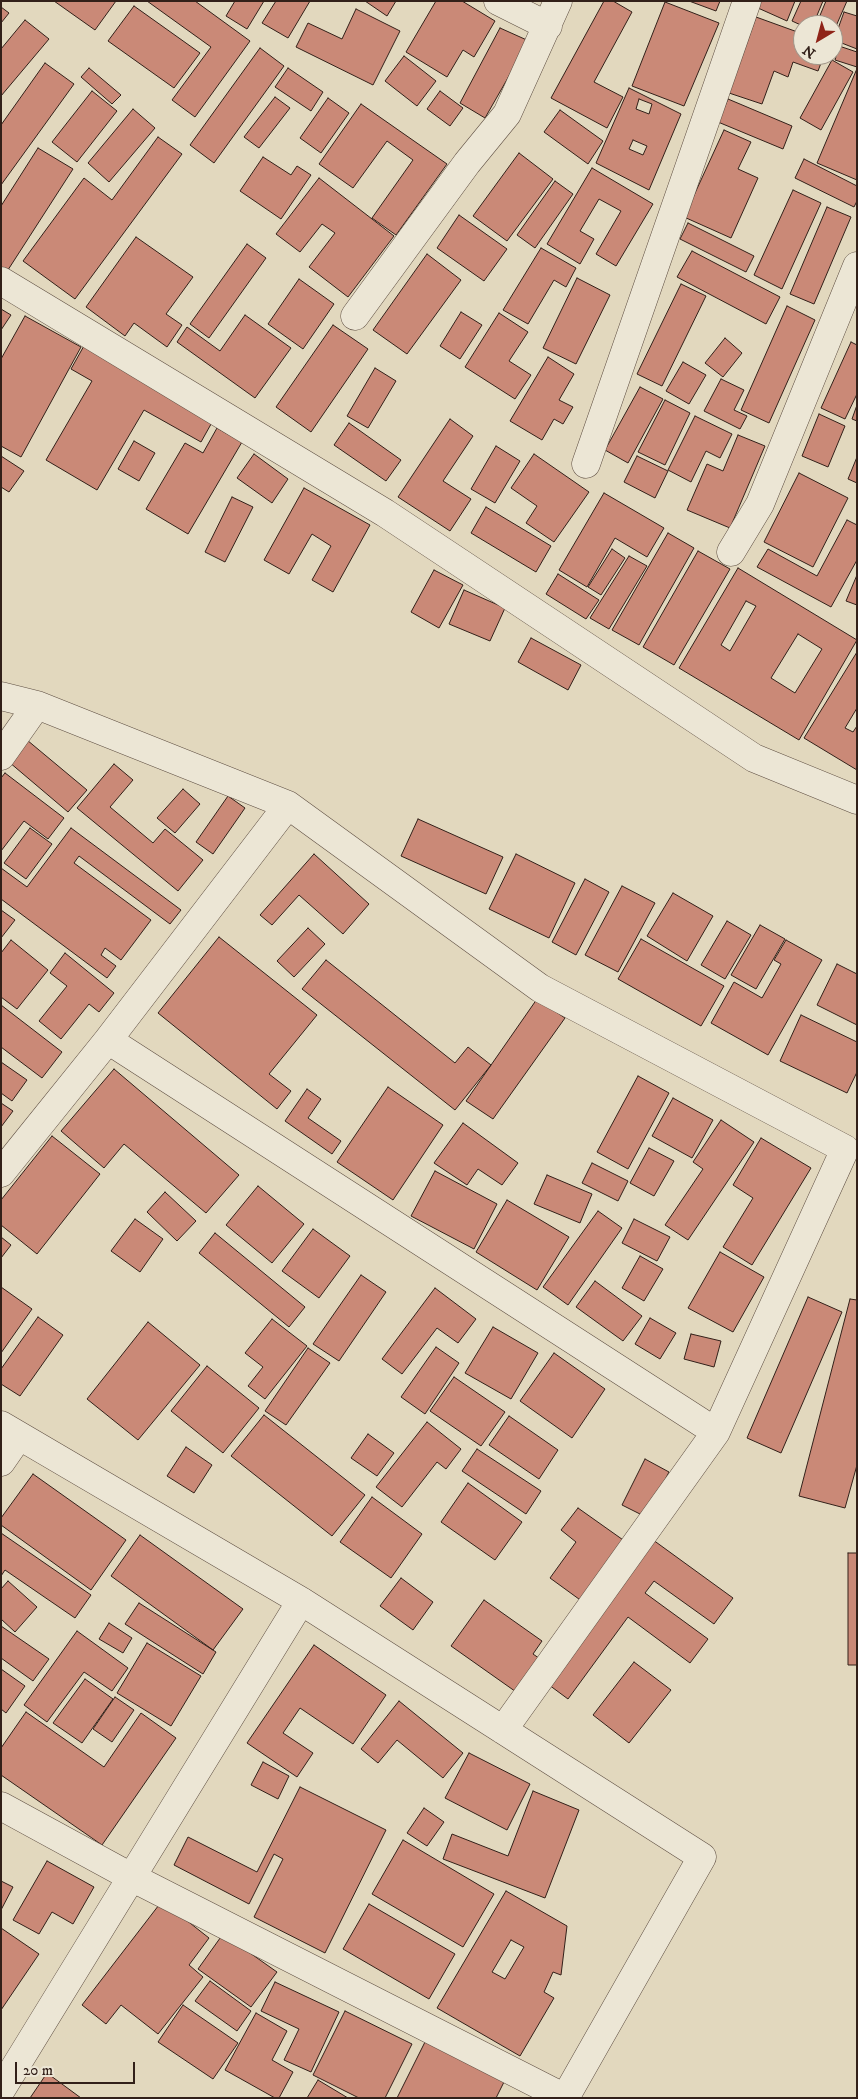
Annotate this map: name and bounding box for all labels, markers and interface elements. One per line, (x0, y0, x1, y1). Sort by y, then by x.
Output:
north arrow (793, 15, 843, 65)
text: N (800, 41, 820, 62)
scale bar (18, 2052, 138, 2084)
text: 20 m (23, 2061, 53, 2080)

